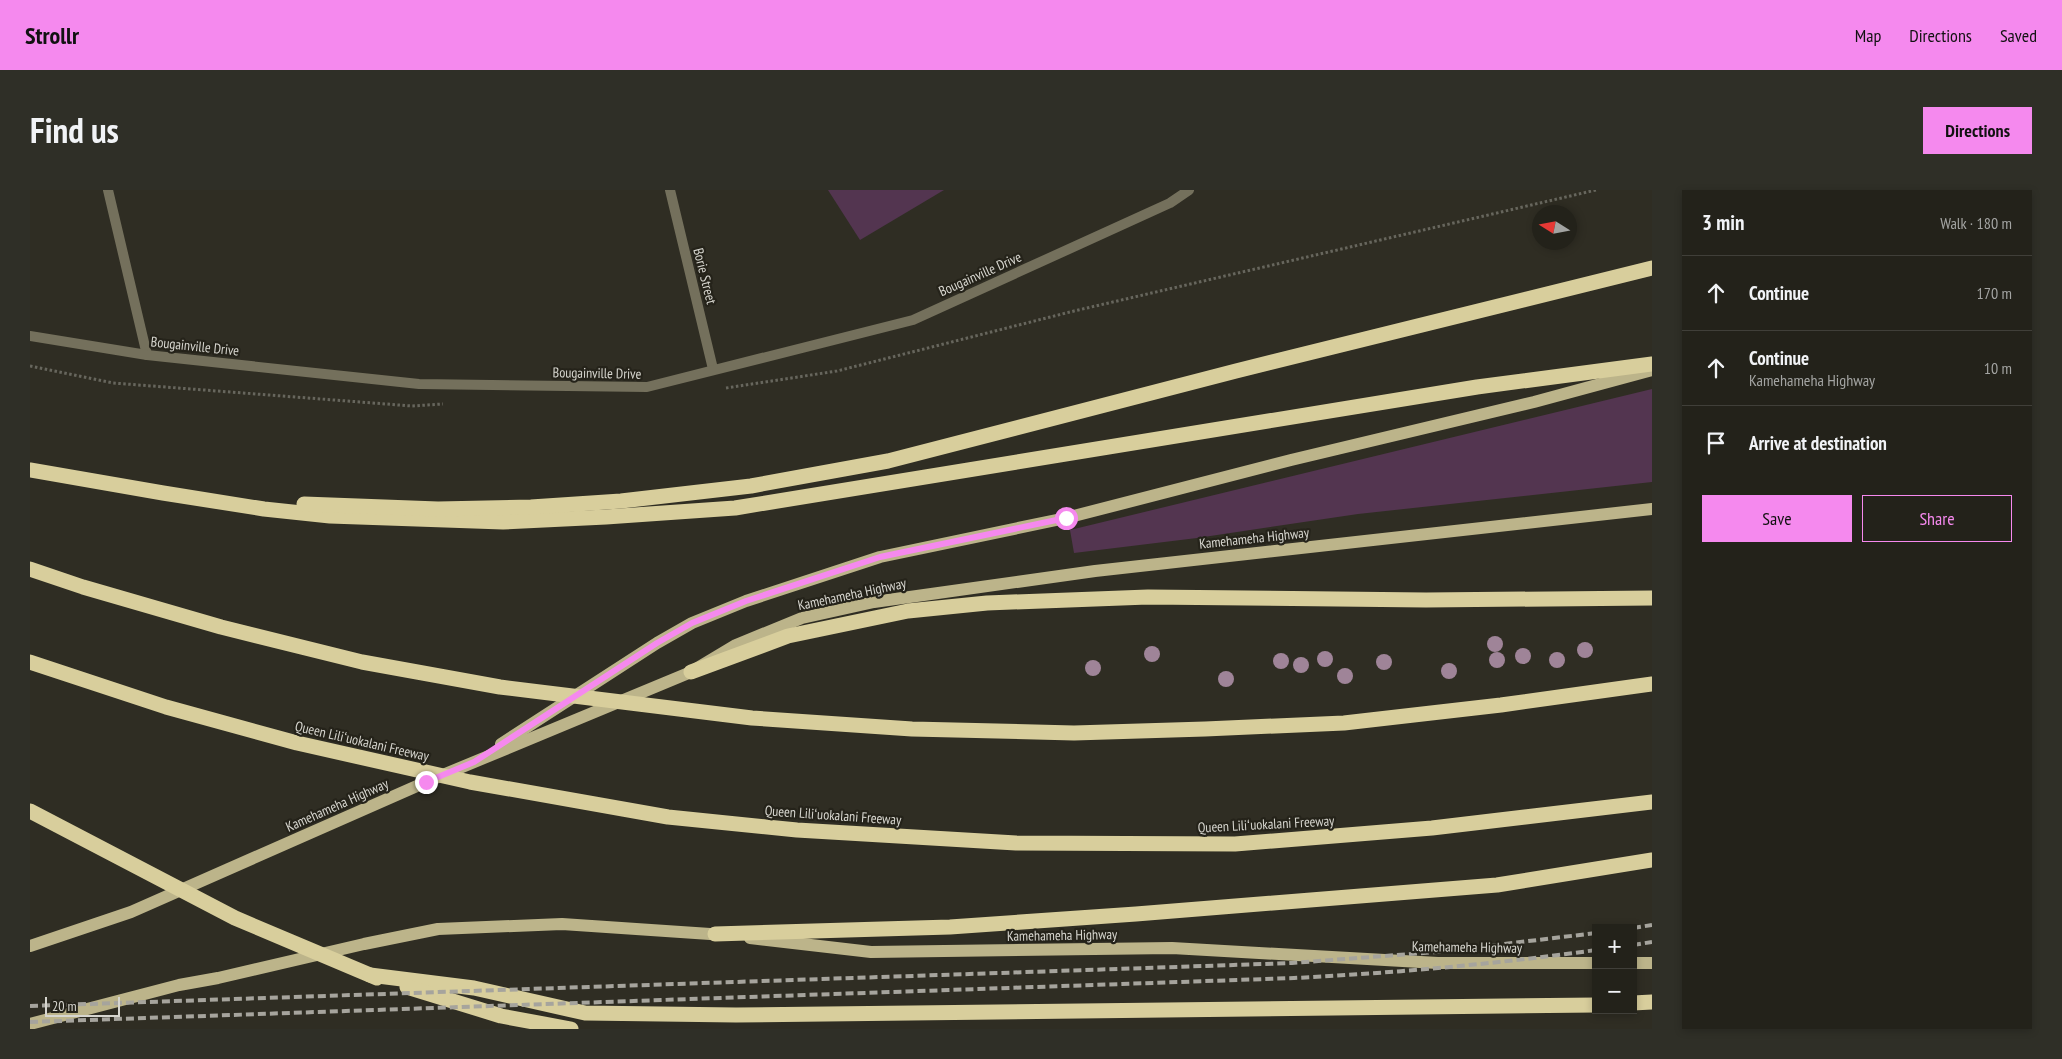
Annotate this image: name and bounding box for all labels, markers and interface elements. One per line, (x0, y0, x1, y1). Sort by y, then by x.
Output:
text: Strollr (25, 20, 79, 51)
text: Map (1855, 24, 1881, 47)
text: Directions (1909, 24, 1972, 47)
text: Saved (2000, 24, 2037, 47)
text: Find us (30, 107, 119, 153)
button: Directions (1923, 107, 2032, 154)
north arrow (1532, 205, 1577, 250)
text: 3 min (1702, 209, 1744, 236)
text: Walk · 180 m (1940, 213, 2012, 233)
street label: Borie Street (689, 246, 721, 306)
street label: Bougainville Drive (936, 248, 1024, 300)
icon: ahead (1702, 279, 1730, 307)
text: Continue (1749, 281, 1809, 305)
text: 170 m (1977, 283, 2012, 303)
street label: Bougainville Drive (150, 332, 240, 360)
text: Continue (1749, 346, 1809, 370)
icon: ahead (1702, 354, 1730, 382)
text: 10 m (1984, 358, 2012, 378)
street label: Bougainville Drive (552, 363, 642, 383)
text: Kamehameha Highway (1749, 370, 1875, 390)
icon: arrive (1702, 429, 1730, 457)
text: Arrive at destination (1749, 431, 1887, 455)
button: Save (1702, 495, 1852, 542)
button: Share (1862, 495, 2012, 542)
route start (1055, 507, 1078, 530)
street label: Kamehameha Highway (1198, 523, 1311, 553)
street label: Kamehameha Highway (796, 574, 909, 614)
street label: Queen Liliʻuokalani Freeway (293, 717, 431, 765)
route end (415, 771, 438, 794)
street label: Kamehameha Highway (283, 774, 392, 836)
street label: Queen Liliʻuokalani Freeway (764, 801, 903, 829)
street label: Queen Liliʻuokalani Freeway (1197, 811, 1336, 837)
map controls (1592, 924, 1637, 1014)
button: + (1592, 924, 1637, 969)
street label: Kamehameha Highway (1007, 925, 1118, 945)
street label: Kamehameha Highway (1412, 937, 1523, 957)
button: − (1592, 969, 1637, 1014)
scale bar (45, 994, 120, 1017)
text: 20 m (52, 997, 77, 1015)

